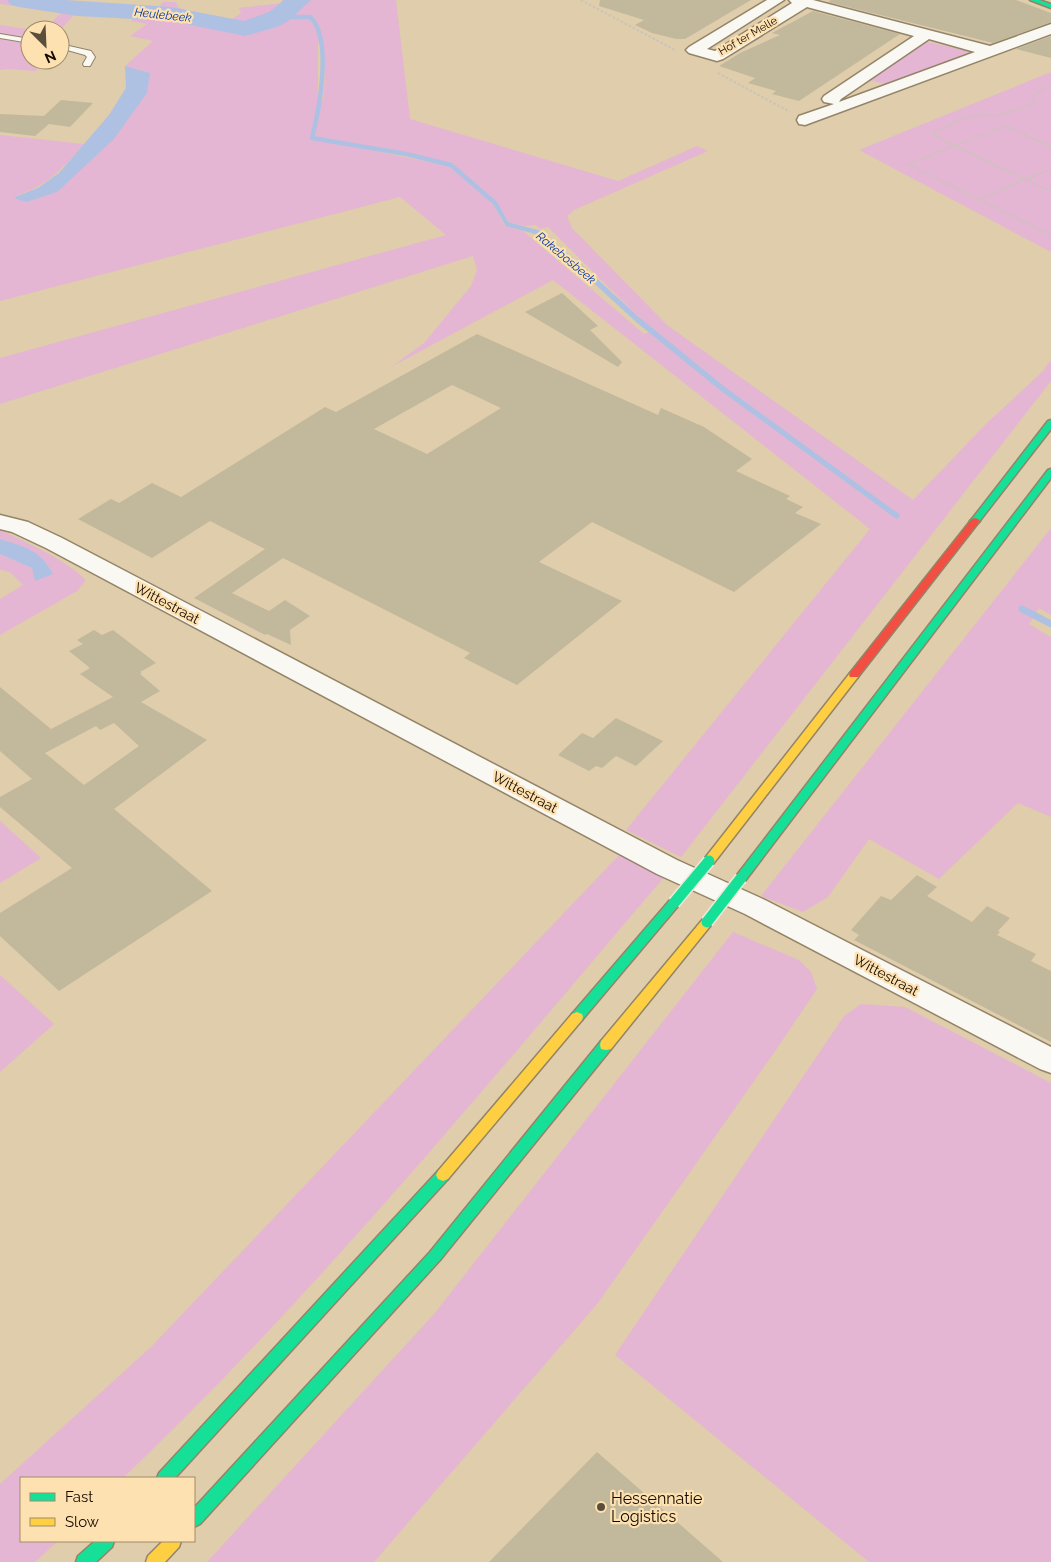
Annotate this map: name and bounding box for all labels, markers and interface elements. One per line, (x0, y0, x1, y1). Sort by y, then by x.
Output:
water label: Heulebeek (134, 5, 193, 25)
street label: Hof ter Melle (716, 14, 780, 58)
north arrow (20, 20, 70, 70)
text: N (42, 47, 58, 66)
water label: Rakebosbeek (533, 229, 599, 287)
street label: Wittestraat (132, 579, 203, 627)
street label: Wittestraat (490, 768, 561, 816)
street label: Wittestraat (851, 951, 922, 999)
legend (20, 1477, 195, 1542)
text: Fast (65, 1488, 93, 1506)
place label: Hessennatie Logistics (611, 1489, 702, 1526)
marker: Hessennatie Logistics (595, 1501, 607, 1513)
text: Slow (65, 1513, 99, 1531)

